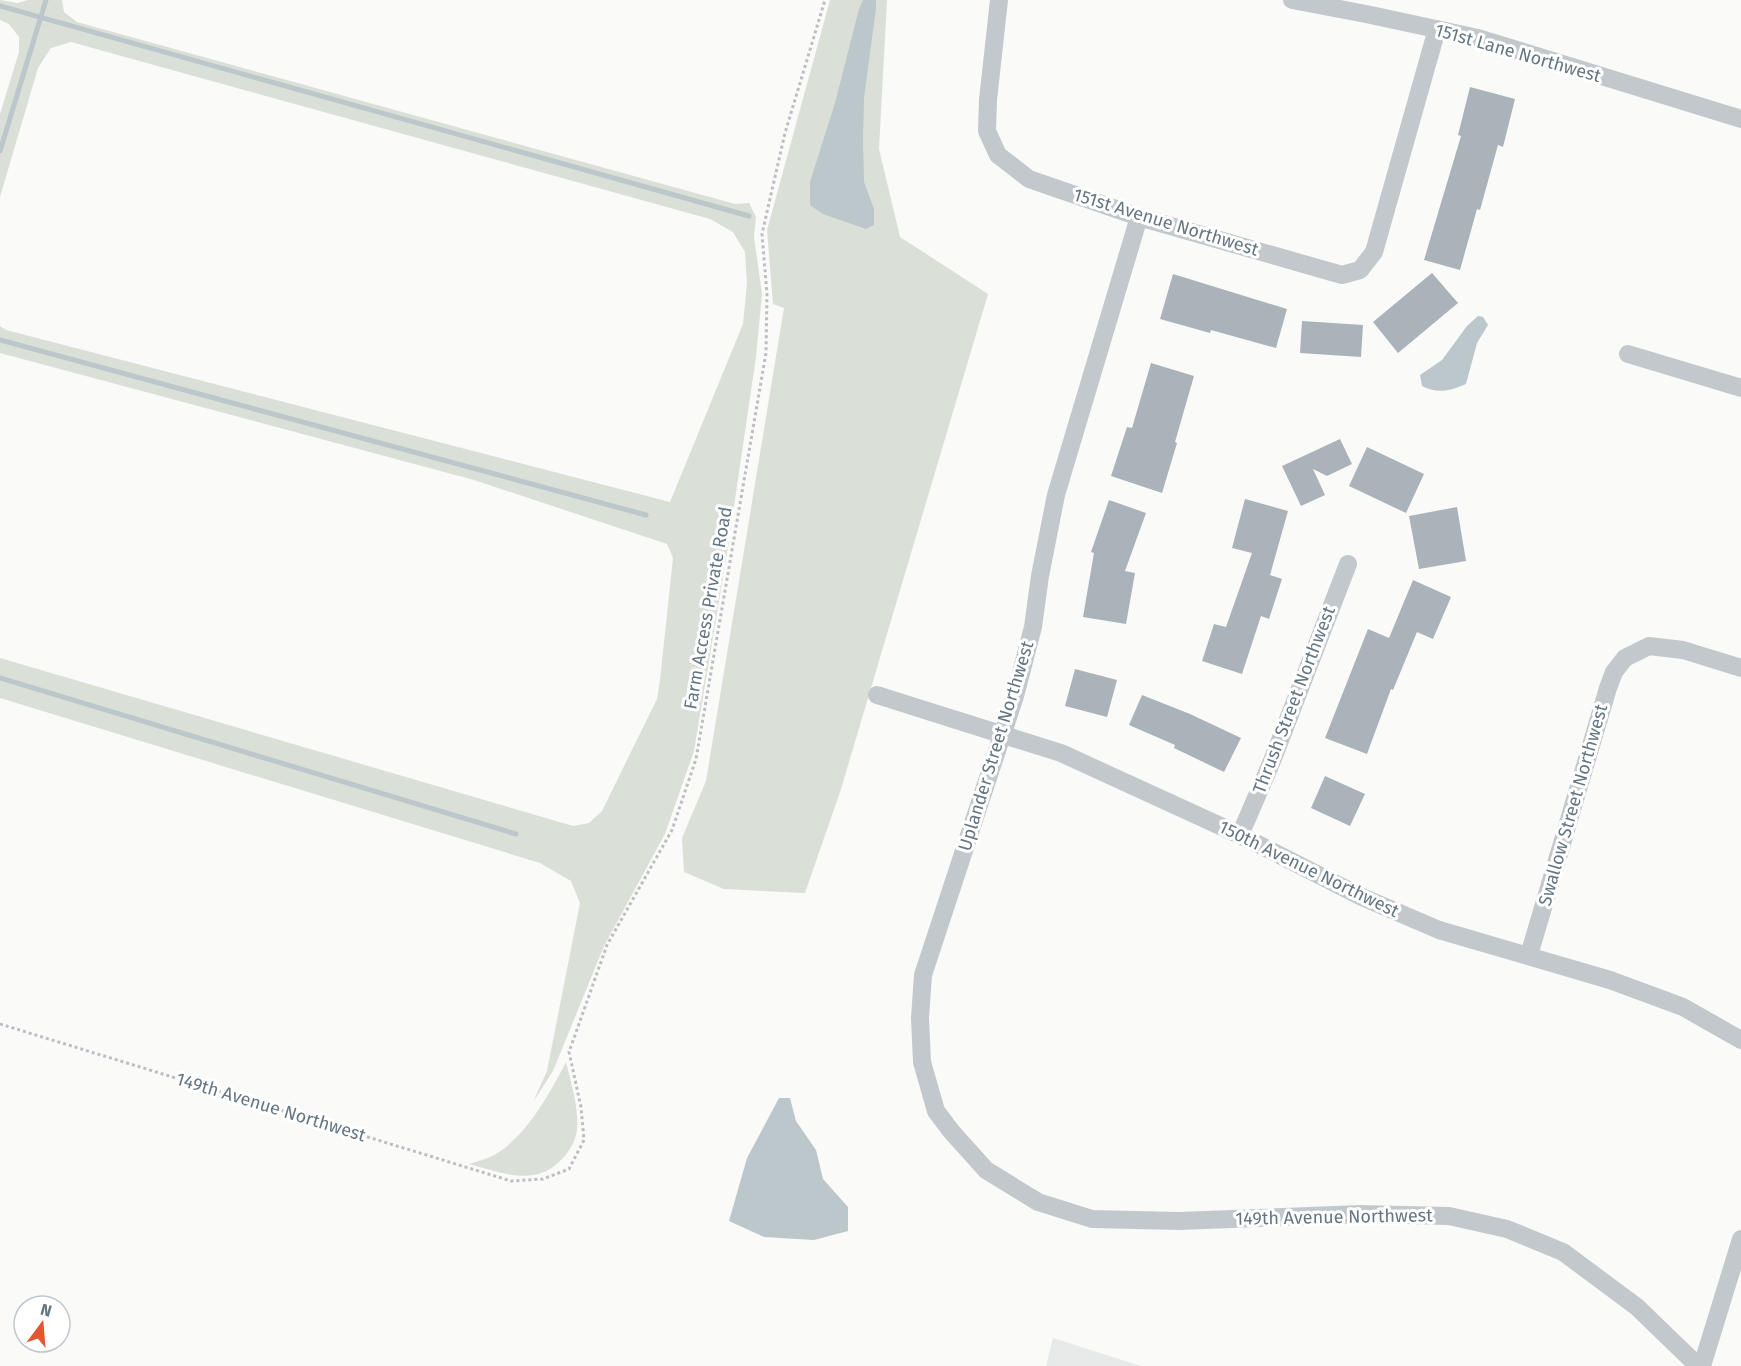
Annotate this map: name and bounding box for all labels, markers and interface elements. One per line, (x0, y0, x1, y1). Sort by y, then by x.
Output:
street label: 151st Lane Northwest (1433, 19, 1604, 87)
street label: 151st Avenue Northwest (1071, 183, 1262, 261)
street label: Farm Access Private Road (679, 505, 737, 711)
street label: Thrush Street Northwest (1248, 603, 1340, 797)
street label: Uplander Street Northwest (954, 638, 1039, 854)
street label: Swallow Street Northwest (1534, 701, 1612, 908)
street label: 150th Avenue Northwest (1215, 816, 1403, 922)
street label: 149th Avenue Northwest (173, 1068, 369, 1146)
street label: 149th Avenue Northwest (1235, 1204, 1433, 1230)
north arrow (12, 1294, 72, 1354)
text: N (38, 1299, 54, 1321)

